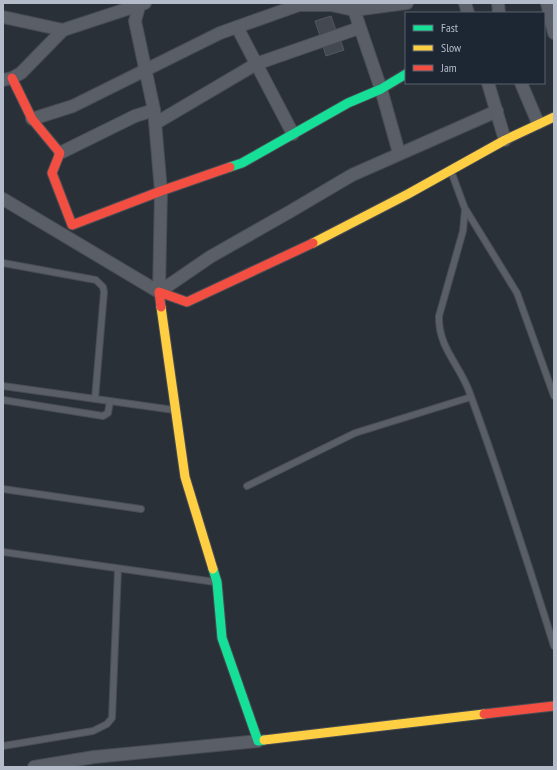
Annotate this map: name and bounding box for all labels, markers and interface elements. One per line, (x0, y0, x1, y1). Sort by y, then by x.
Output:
legend (405, 12, 545, 84)
text: Fast (441, 20, 459, 35)
text: Slow (441, 40, 462, 55)
text: Jam (440, 60, 457, 75)

